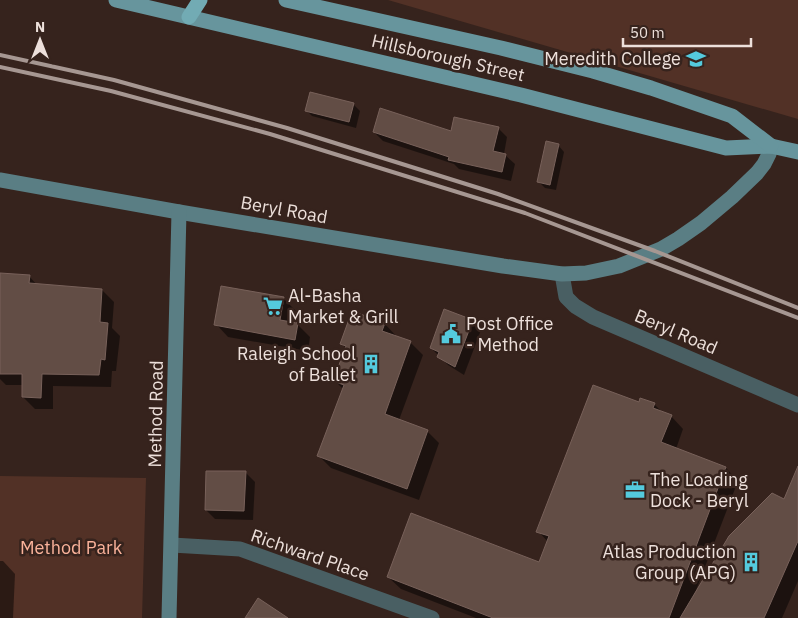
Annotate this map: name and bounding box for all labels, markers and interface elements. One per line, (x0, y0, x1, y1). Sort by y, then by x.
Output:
north arrow (15, 15, 65, 65)
scale bar (623, 15, 750, 47)
text: N (35, 18, 45, 36)
text: 50 m (630, 23, 665, 42)
street label: Hillsborough Street (369, 29, 527, 86)
place label: Meredith College (544, 47, 681, 70)
school or university icon: Meredith College (685, 48, 707, 70)
street label: Beryl Road (239, 191, 329, 228)
place label: Al-Basha Market & Grill (288, 284, 399, 328)
supermarket icon: Al-Basha Market & Grill (262, 295, 284, 317)
street label: Beryl Road (631, 304, 721, 359)
place label: Post Office - Method (466, 312, 554, 356)
public building icon: Post Office - Method (440, 323, 462, 345)
place label: Raleigh School of Ballet (237, 342, 356, 386)
building icon: Raleigh School of Ballet (360, 353, 382, 375)
street label: Method Road (143, 360, 168, 468)
place label: The Loading Dock - Beryl (650, 468, 749, 512)
office icon: The Loading Dock - Beryl (624, 479, 646, 501)
street label: Richward Place (248, 523, 373, 586)
park label: Method Park (20, 536, 123, 559)
place label: Atlas Production Group (APG) (603, 540, 736, 584)
building icon: Atlas Production Group (APG) (740, 551, 762, 573)

